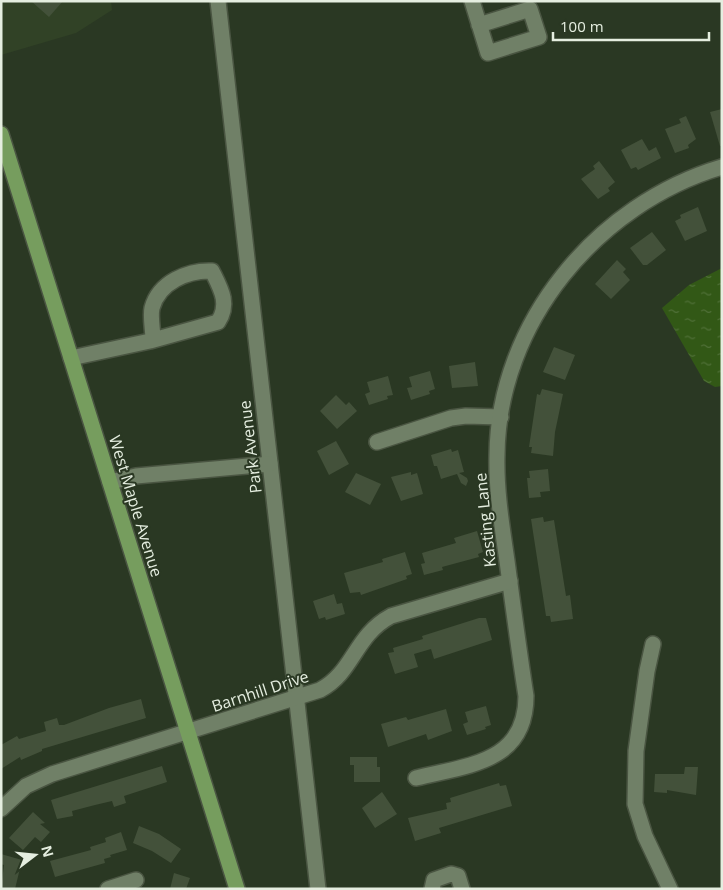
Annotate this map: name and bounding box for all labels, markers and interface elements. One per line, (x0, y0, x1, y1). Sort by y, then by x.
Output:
scale bar (553, 10, 709, 42)
text: 100 m (560, 16, 604, 36)
street label: Park Avenue (233, 399, 267, 495)
street label: West Maple Avenue (104, 432, 168, 580)
street label: Kasting Lane (469, 472, 501, 568)
street label: Barnhill Drive (209, 665, 311, 717)
north arrow (10, 830, 60, 880)
text: N (37, 843, 59, 859)

